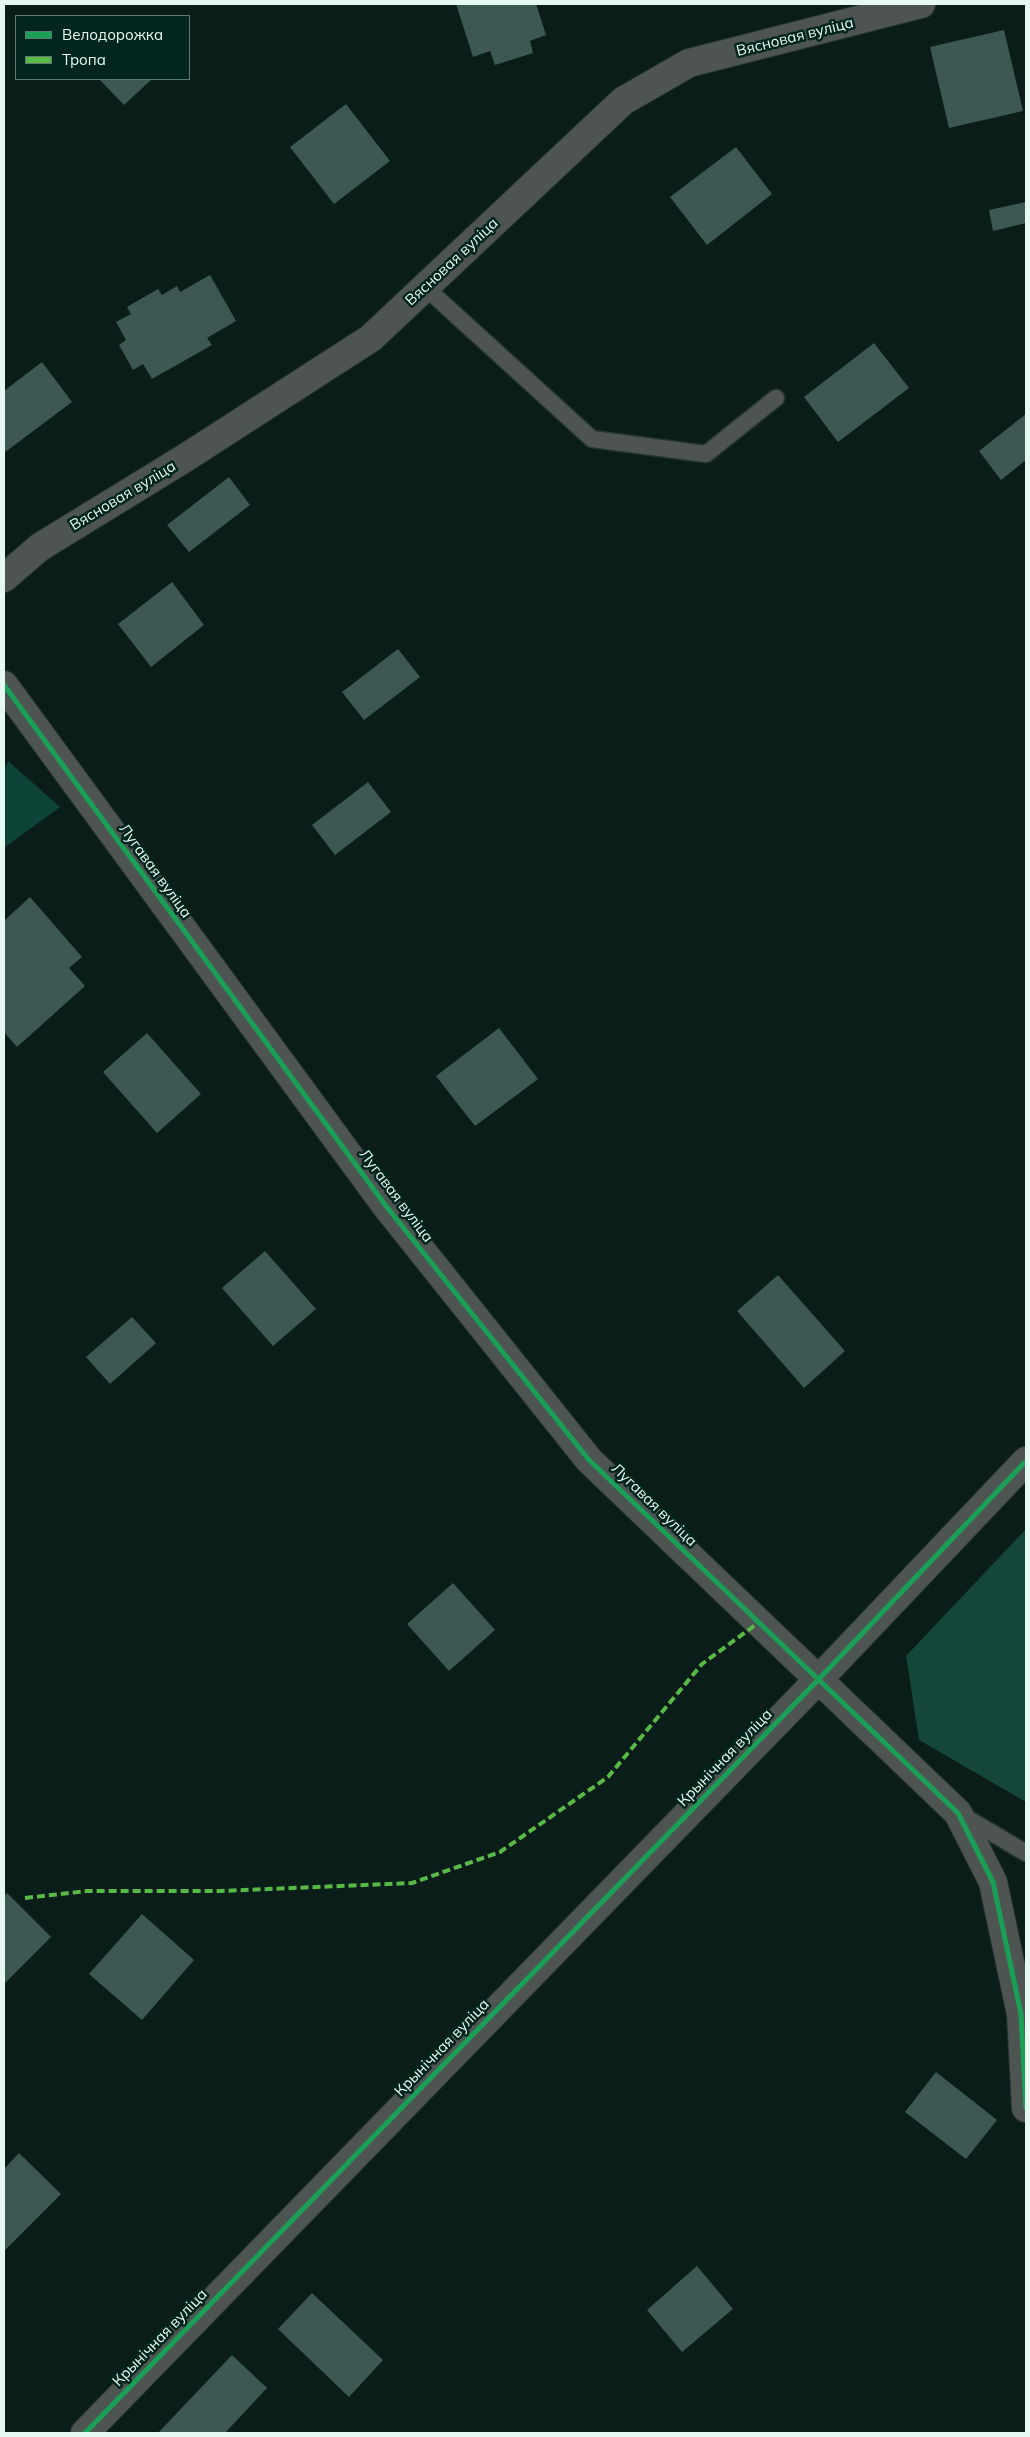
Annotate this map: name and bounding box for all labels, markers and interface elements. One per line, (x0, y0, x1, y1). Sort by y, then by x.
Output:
street label: Вясновая вуліца (734, 14, 856, 60)
legend (15, 15, 190, 80)
text: Велодорожка (62, 25, 163, 44)
text: Тропа (62, 50, 106, 69)
street label: Вясновая вуліца (402, 214, 502, 310)
street label: Вясновая вуліца (67, 457, 179, 535)
street label: Лугавая вуліца (115, 820, 195, 922)
street label: Лугавая вуліца (355, 1146, 437, 1246)
street label: Лугавая вуліца (607, 1460, 701, 1550)
street label: Крынічная вуліца (674, 1706, 776, 1810)
street label: Крынічная вуліца (391, 1996, 493, 2100)
street label: Крынічная вуліца (109, 2286, 211, 2390)

